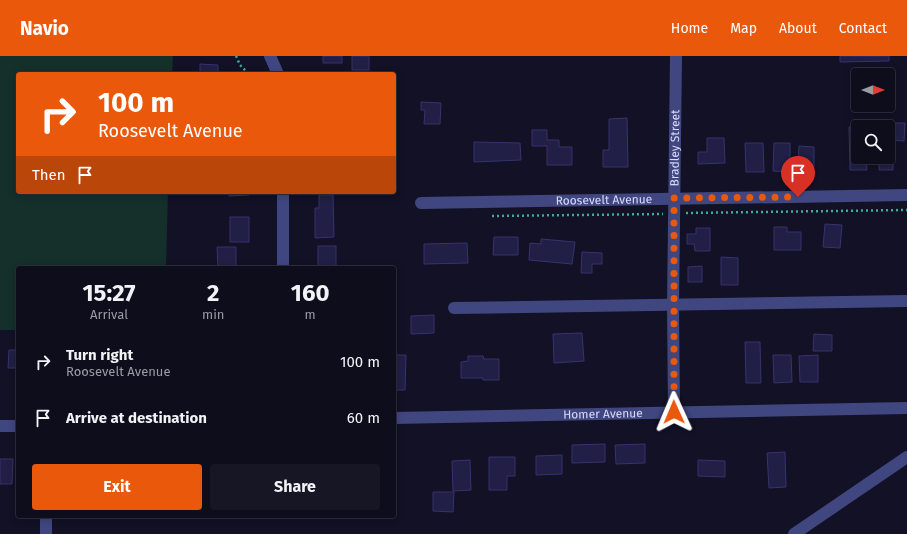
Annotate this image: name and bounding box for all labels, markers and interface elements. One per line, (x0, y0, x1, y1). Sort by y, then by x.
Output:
text: Navio (20, 17, 69, 40)
text: Home (671, 20, 708, 37)
text: Map (730, 20, 757, 37)
text: About (779, 20, 817, 37)
text: Contact (839, 20, 887, 37)
north arrow (851, 68, 895, 112)
map controls (851, 68, 895, 164)
text: 100 m (98, 86, 174, 119)
icon: right (32, 88, 84, 140)
street label: Bradley Street (667, 109, 682, 187)
text: Roosevelt Avenue (98, 120, 243, 142)
button: search (851, 120, 895, 164)
pin (781, 156, 815, 197)
icon: arrive (787, 162, 809, 184)
icon: arrive (74, 164, 96, 186)
text: Then (32, 166, 66, 184)
street label: Roosevelt Avenue (556, 192, 652, 208)
text: 15:27 (82, 279, 136, 307)
text: 2 (207, 279, 219, 307)
text: 160 (291, 279, 330, 307)
text: Arrival (90, 307, 128, 322)
text: min (202, 307, 224, 322)
text: m (305, 307, 316, 322)
text: Turn right (66, 346, 133, 364)
icon: right (32, 351, 54, 373)
text: 100 m (340, 353, 380, 371)
text: Roosevelt Avenue (66, 364, 170, 379)
position arrow (653, 391, 695, 433)
street label: Homer Avenue (563, 406, 643, 422)
icon: arrive (32, 407, 54, 429)
text: Arrive at destination (66, 409, 207, 427)
text: 60 m (347, 409, 380, 427)
button: Exit (32, 464, 202, 510)
button: Share (210, 464, 380, 510)

